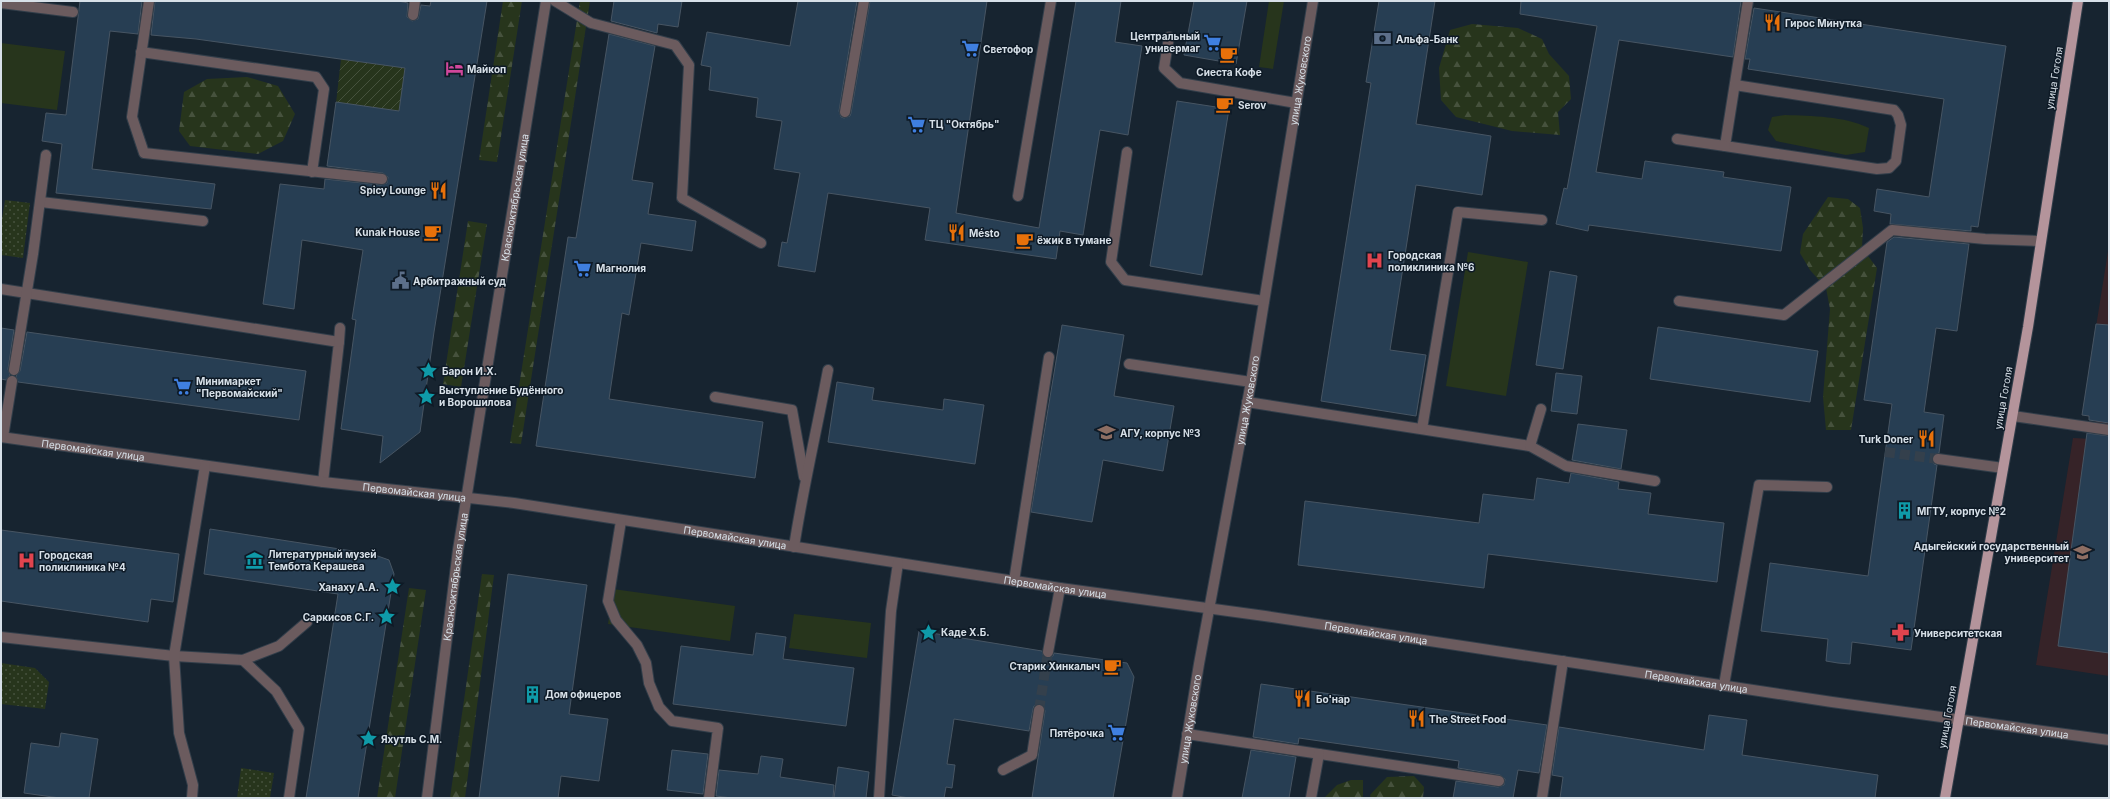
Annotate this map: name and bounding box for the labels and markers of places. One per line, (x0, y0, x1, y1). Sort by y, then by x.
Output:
restaurant icon: Гирос Минутка (1762, 13, 1782, 33)
place label: Гирос Минутка (1785, 17, 1862, 30)
bank icon: Альфа-Банк (1373, 29, 1393, 49)
place label: Центральный универмаг (1130, 30, 1200, 55)
supermarket icon: Центральный универмаг (1203, 32, 1223, 52)
place label: Альфа-Банк (1396, 33, 1458, 45)
supermarket icon: Светофор (960, 39, 980, 59)
place label: Светофор (983, 43, 1033, 55)
cafe icon: Сиеста Кофе (1219, 45, 1239, 65)
hotel icon: Майкоп (444, 59, 464, 79)
place label: Майкоп (467, 63, 506, 75)
place label: Сиеста Кофе (1196, 66, 1262, 78)
cafe icon: Serov (1215, 95, 1235, 115)
place label: Serov (1238, 99, 1266, 111)
supermarket icon: ТЦ "Октябрь" (906, 114, 926, 134)
place label: ТЦ "Октябрь" (929, 118, 999, 130)
restaurant icon: Spicy Lounge (429, 180, 449, 200)
place label: Spicy Lounge (360, 184, 426, 197)
cafe icon: Kunak House (423, 222, 443, 242)
restaurant icon: Mésto (946, 223, 966, 243)
place label: Kunak House (355, 226, 420, 238)
place label: Mésto (969, 227, 1000, 239)
cafe icon: ёжик в тумане (1014, 230, 1034, 250)
place label: ёжик в тумане (1037, 234, 1111, 247)
place label: Городская поликлиника №6 (1388, 249, 1475, 273)
hospital icon: Городская поликлиника №6 (1365, 251, 1385, 271)
supermarket icon: Магнолия (573, 258, 593, 278)
place label: Магнолия (596, 262, 646, 274)
public building icon: Арбитражный суд (390, 271, 410, 291)
place label: Арбитражный суд (413, 275, 506, 288)
place icon: Барон И.Х. (419, 361, 439, 381)
place label: Барон И.Х. (442, 365, 497, 377)
place label: Минимаркет "Первомайский" (196, 375, 283, 399)
supermarket icon: Минимаркет "Первомайский" (173, 377, 193, 397)
place label: Выступление Будённого и Ворошилова (439, 384, 563, 408)
place icon: Выступление Будённого и Ворошилова (416, 386, 436, 406)
school or university icon: АГУ, корпус №3 (1097, 423, 1117, 443)
place label: АГУ, корпус №3 (1120, 427, 1201, 440)
restaurant icon: Turk Doner (1916, 429, 1936, 449)
place label: Turk Doner (1859, 433, 1913, 445)
building icon: МГТУ, корпус №2 (1894, 501, 1914, 521)
place label: МГТУ, корпус №2 (1917, 505, 2006, 518)
place label: Адыгейский государственный университет (1914, 540, 2069, 565)
school or university icon: Адыгейский государственный университет (2072, 542, 2092, 562)
place label: Литературный музей Тембота Керашева (268, 548, 377, 572)
place label: Городская поликлиника №4 (39, 549, 126, 573)
museum icon: Литературный музей Тембота Керашева (245, 550, 265, 570)
hospital icon: Городская поликлиника №4 (16, 551, 36, 571)
place icon: Ханаху А.А. (382, 577, 402, 597)
place label: Ханаху А.А. (319, 581, 379, 594)
place icon: Саркисов С.Г. (377, 607, 397, 627)
place label: Саркисов С.Г. (303, 611, 374, 623)
place icon: Каде Х.Б. (918, 622, 938, 642)
pharmacy icon: Университетская (1891, 623, 1911, 643)
place label: Каде Х.Б. (941, 626, 990, 638)
place label: Университетская (1914, 627, 2002, 639)
cafe icon: Старик Хинкалыч (1103, 656, 1123, 676)
place label: Старик Хинкалыч (1010, 660, 1100, 672)
building icon: Дом офицеров (522, 684, 542, 704)
place label: Дом офицеров (545, 688, 621, 700)
restaurant icon: Бо'нар (1293, 689, 1313, 709)
place label: Бо'нар (1316, 693, 1350, 705)
restaurant icon: The Street Food (1406, 709, 1426, 729)
place label: The Street Food (1429, 713, 1506, 725)
supermarket icon: Пятёрочка (1107, 723, 1127, 743)
place label: Пятёрочка (1050, 727, 1104, 739)
place icon: Яхутль С.М. (358, 729, 378, 749)
place label: Яхутль С.М. (381, 733, 442, 746)

